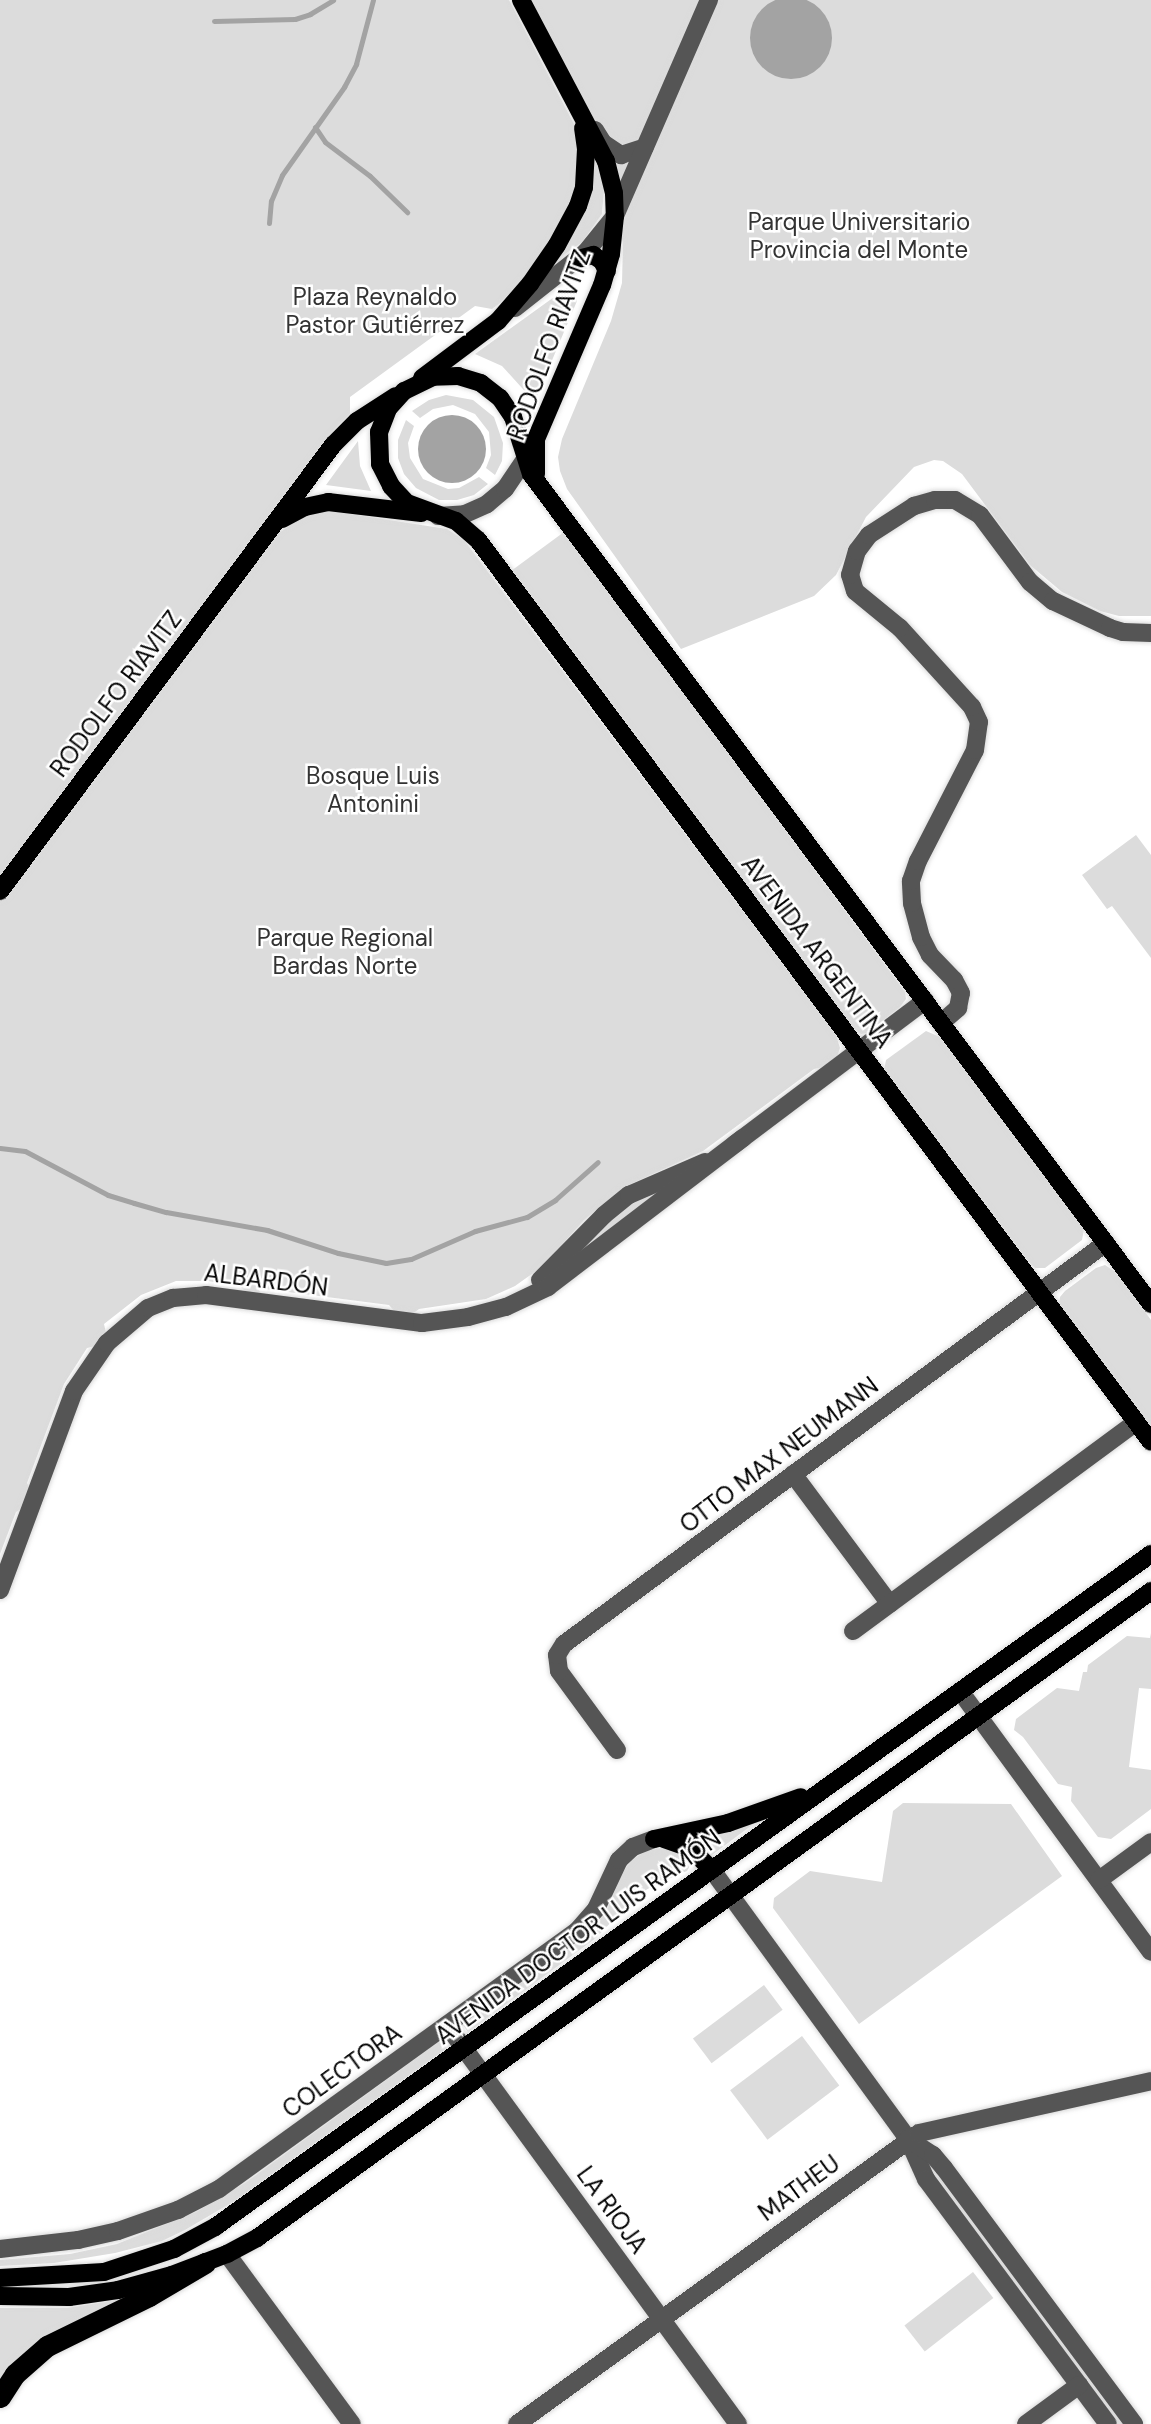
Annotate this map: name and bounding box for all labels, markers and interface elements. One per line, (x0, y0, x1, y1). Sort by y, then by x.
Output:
park label: Parque Universitario Provincia del Monte (748, 208, 970, 264)
street label: RODOLFO RIAVITZ (501, 246, 597, 444)
park label: Plaza Reynaldo Pastor Gutiérrez (285, 283, 465, 339)
street label: RODOLFO RIAVITZ (44, 605, 188, 783)
park label: Bosque Luis Antonini (306, 762, 440, 818)
street label: AVENIDA ARGENTINA (735, 850, 899, 1054)
park label: Parque Regional Bardas Norte (257, 924, 433, 980)
street label: ALBARDÓN (202, 1258, 330, 1302)
street label: OTTO MAX NEUMANN (674, 1371, 884, 1539)
street label: AVENIDA DOCTOR LUIS RAMÓN (430, 1824, 726, 2050)
street label: COLECTORA (277, 2018, 407, 2124)
street label: MATHEU (753, 2149, 845, 2227)
street label: LA RIOJA (571, 2161, 653, 2259)

